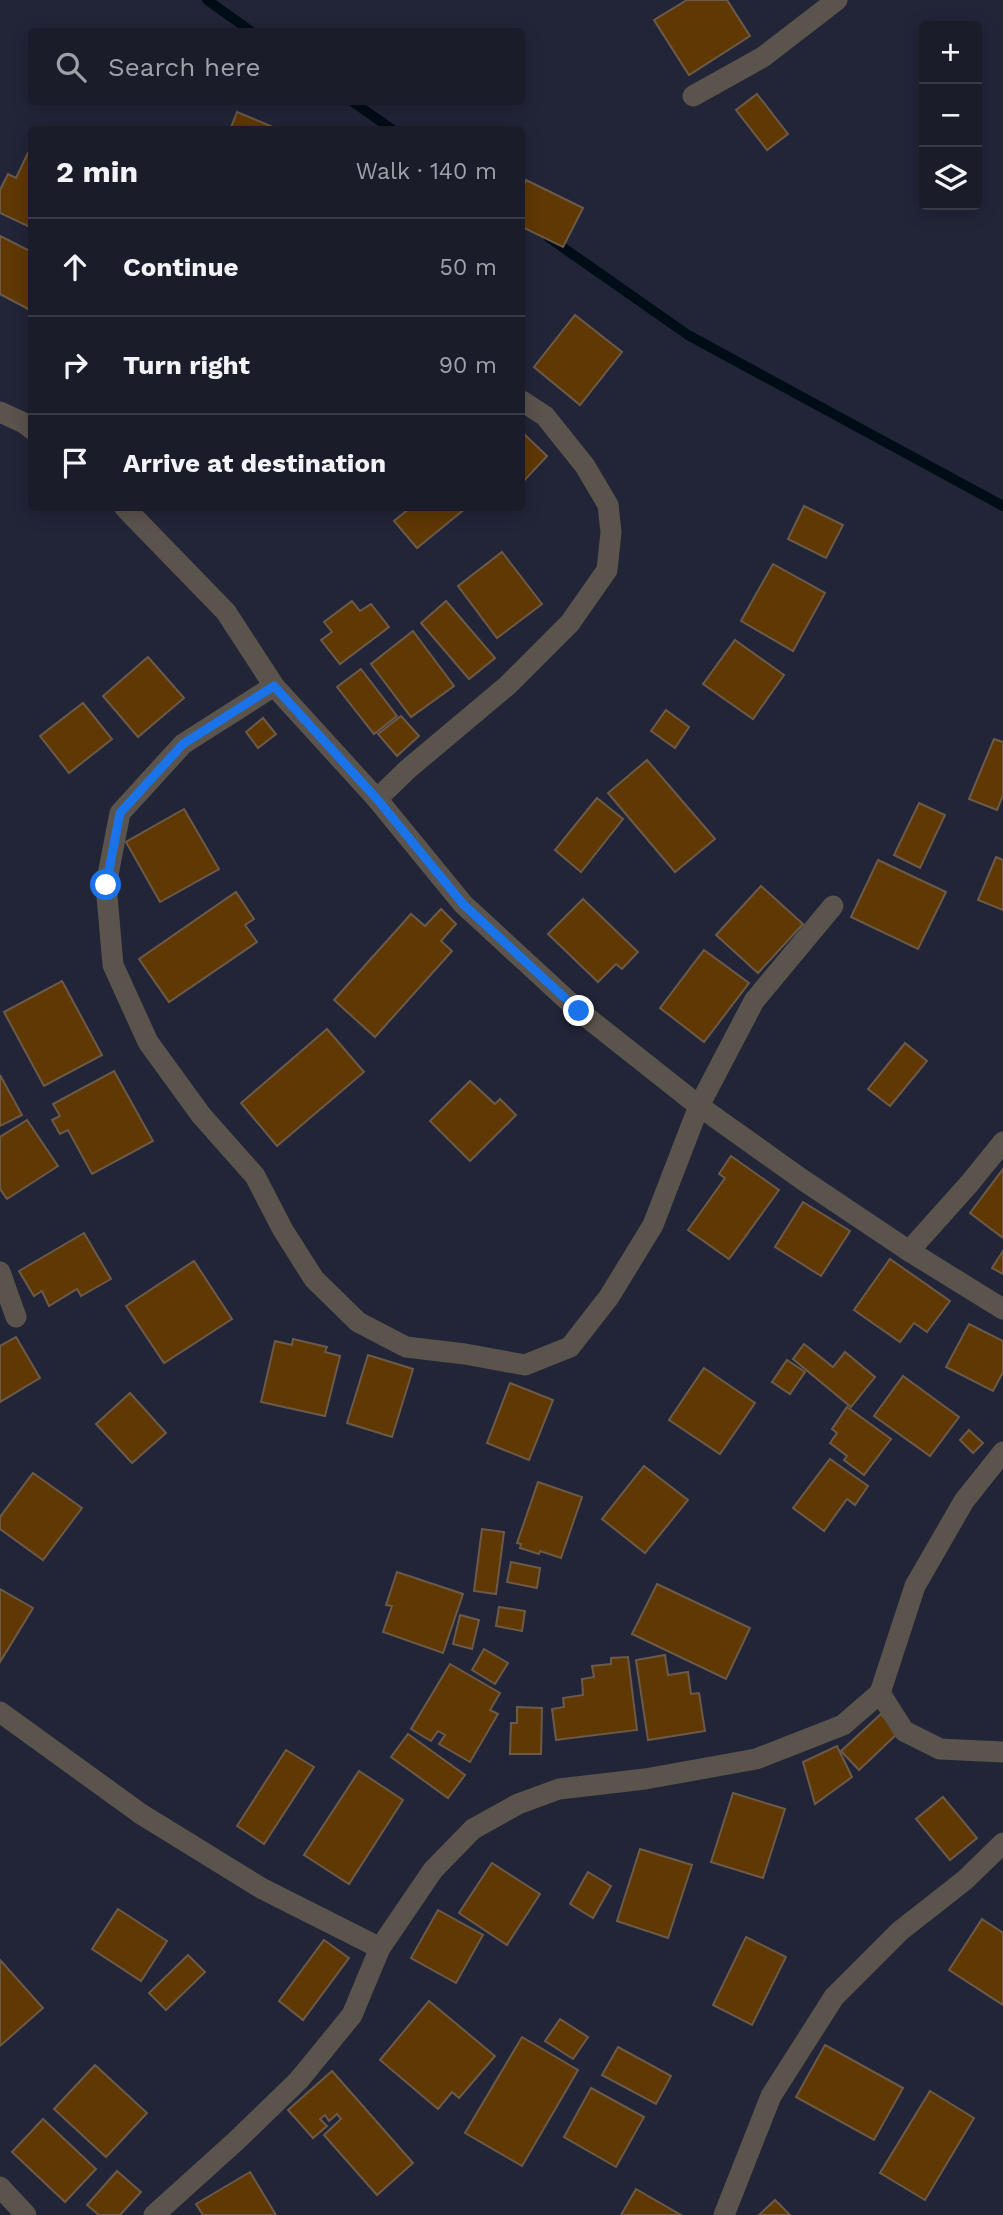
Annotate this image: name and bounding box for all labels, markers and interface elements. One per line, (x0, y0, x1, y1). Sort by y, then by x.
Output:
map controls (919, 21, 982, 210)
button: + (919, 21, 982, 84)
search box (28, 28, 525, 105)
icon: search (52, 48, 90, 86)
text: Search here (108, 52, 260, 82)
button: − (919, 84, 982, 147)
button: layers (919, 147, 982, 210)
text: 2 min (56, 154, 138, 189)
text: Walk · 140 m (356, 158, 497, 185)
icon: ahead (56, 248, 94, 286)
text: Continue (123, 252, 239, 282)
text: 50 m (440, 254, 497, 281)
icon: right (56, 346, 94, 384)
text: Turn right (123, 350, 250, 380)
text: 90 m (439, 352, 497, 379)
icon: arrive (56, 444, 94, 482)
text: Arrive at destination (123, 448, 386, 478)
route start (90, 869, 121, 900)
route end (563, 995, 594, 1026)

